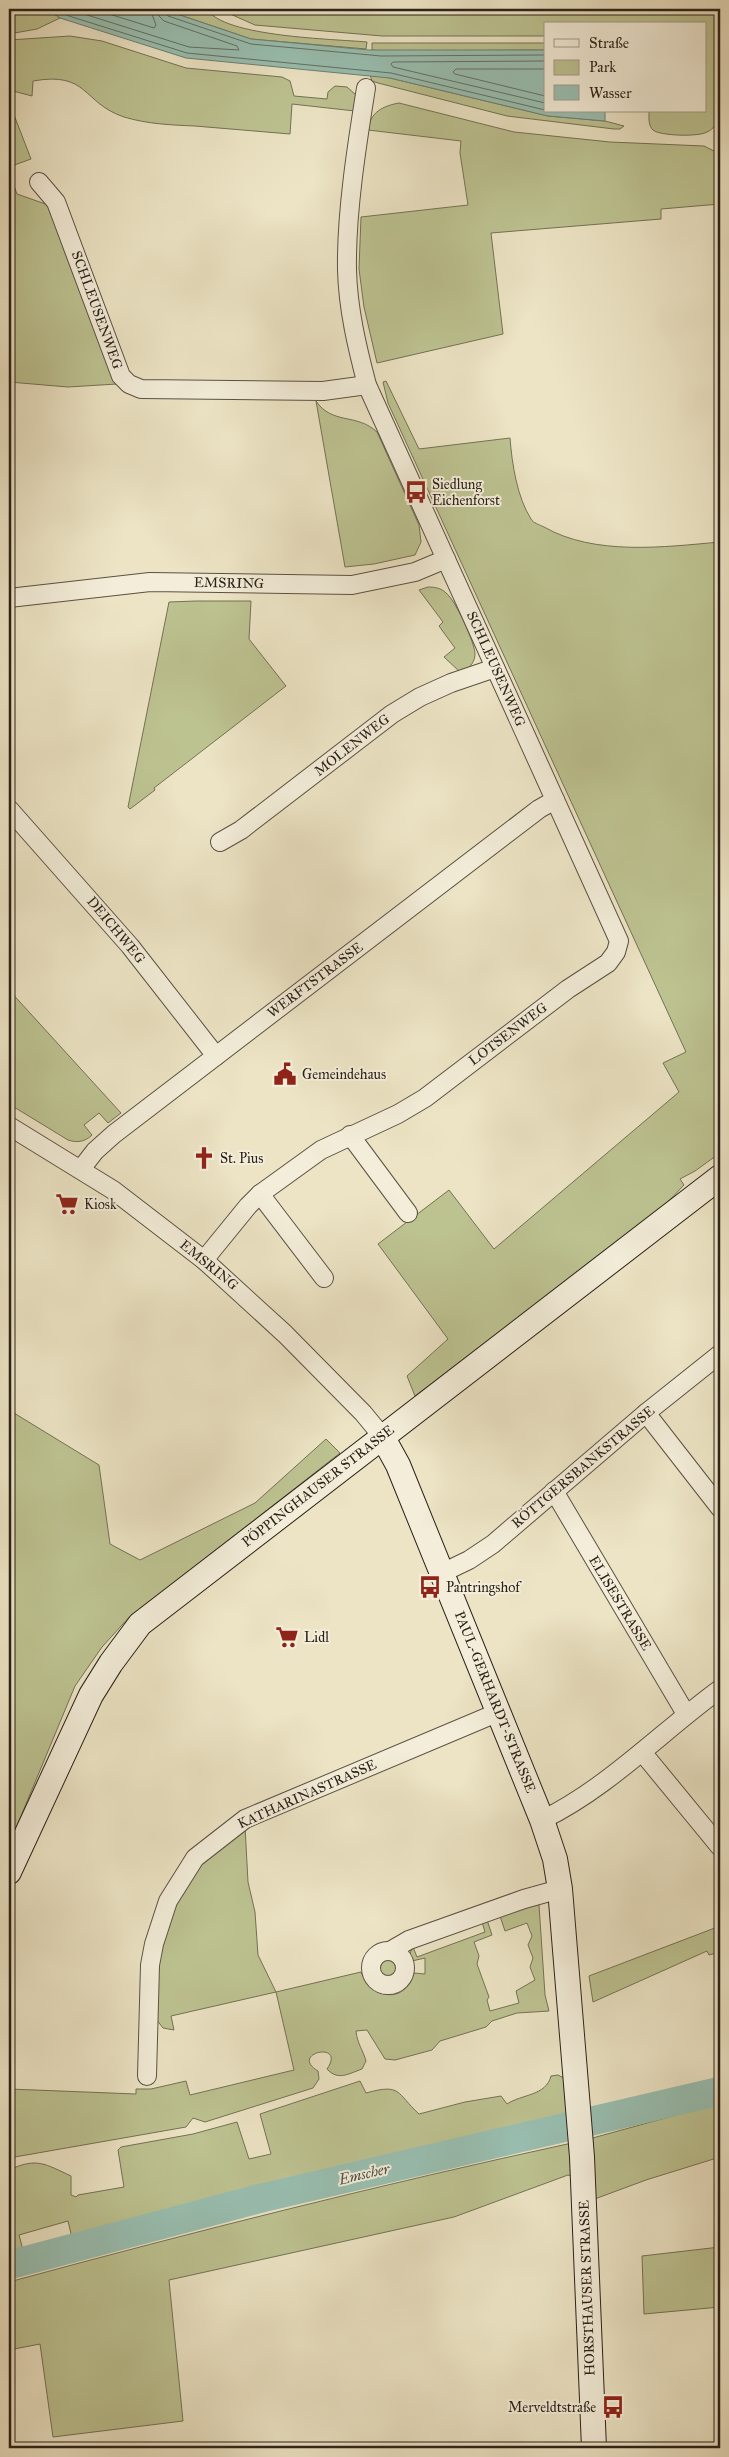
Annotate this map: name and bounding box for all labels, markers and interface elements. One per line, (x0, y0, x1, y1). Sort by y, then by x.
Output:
legend (544, 22, 706, 112)
text: Straße (589, 34, 629, 52)
text: Park (589, 58, 616, 76)
text: Wasser (589, 84, 632, 102)
street label: SCHLEUSENWEG (68, 249, 126, 371)
place label: Siedlung Eichenforst (432, 476, 500, 509)
bus stop icon: Siedlung Eichenforst (403, 479, 429, 505)
street label: EMSRING (194, 574, 264, 592)
street label: SCHLEUSENWEG (463, 609, 529, 729)
street label: MOLENWEG (311, 710, 393, 780)
street label: DEICHWEG (83, 893, 149, 967)
street label: WERFTSTRASSE (264, 939, 366, 1021)
street label: LOTSENWEG (465, 999, 551, 1069)
public building icon: Gemeindehaus (272, 1061, 298, 1087)
place label: Gemeindehaus (302, 1066, 386, 1083)
church icon: St. Pius (191, 1145, 217, 1171)
place label: St. Pius (220, 1150, 263, 1167)
supermarket icon: Kiosk (54, 1191, 80, 1217)
place label: Kiosk (84, 1196, 117, 1213)
street label: EMSRING (176, 1236, 242, 1294)
street label: RÖTTGERSBANKSTRASSE (507, 1401, 658, 1532)
street label: PÖPPINGHAUSER STRASSE (237, 1420, 397, 1551)
street label: ELISESTRASSE (585, 1553, 655, 1653)
bus stop icon: Pantringshof (417, 1574, 443, 1600)
place label: Pantringshof (446, 1579, 522, 1596)
street label: PAUL-GERHARDT-STRASSE (451, 1609, 539, 1795)
supermarket icon: Lidl (274, 1624, 300, 1650)
place label: Lidl (304, 1629, 329, 1646)
street label: KATHARINASTRASSE (235, 1756, 379, 1832)
water label: Emscher (336, 2159, 392, 2189)
street label: HORSTHAUSER STRASSE (575, 2200, 599, 2376)
bus stop icon: Merveldtstraße (600, 2394, 626, 2420)
place label: Merveldtstraße (508, 2399, 596, 2416)

